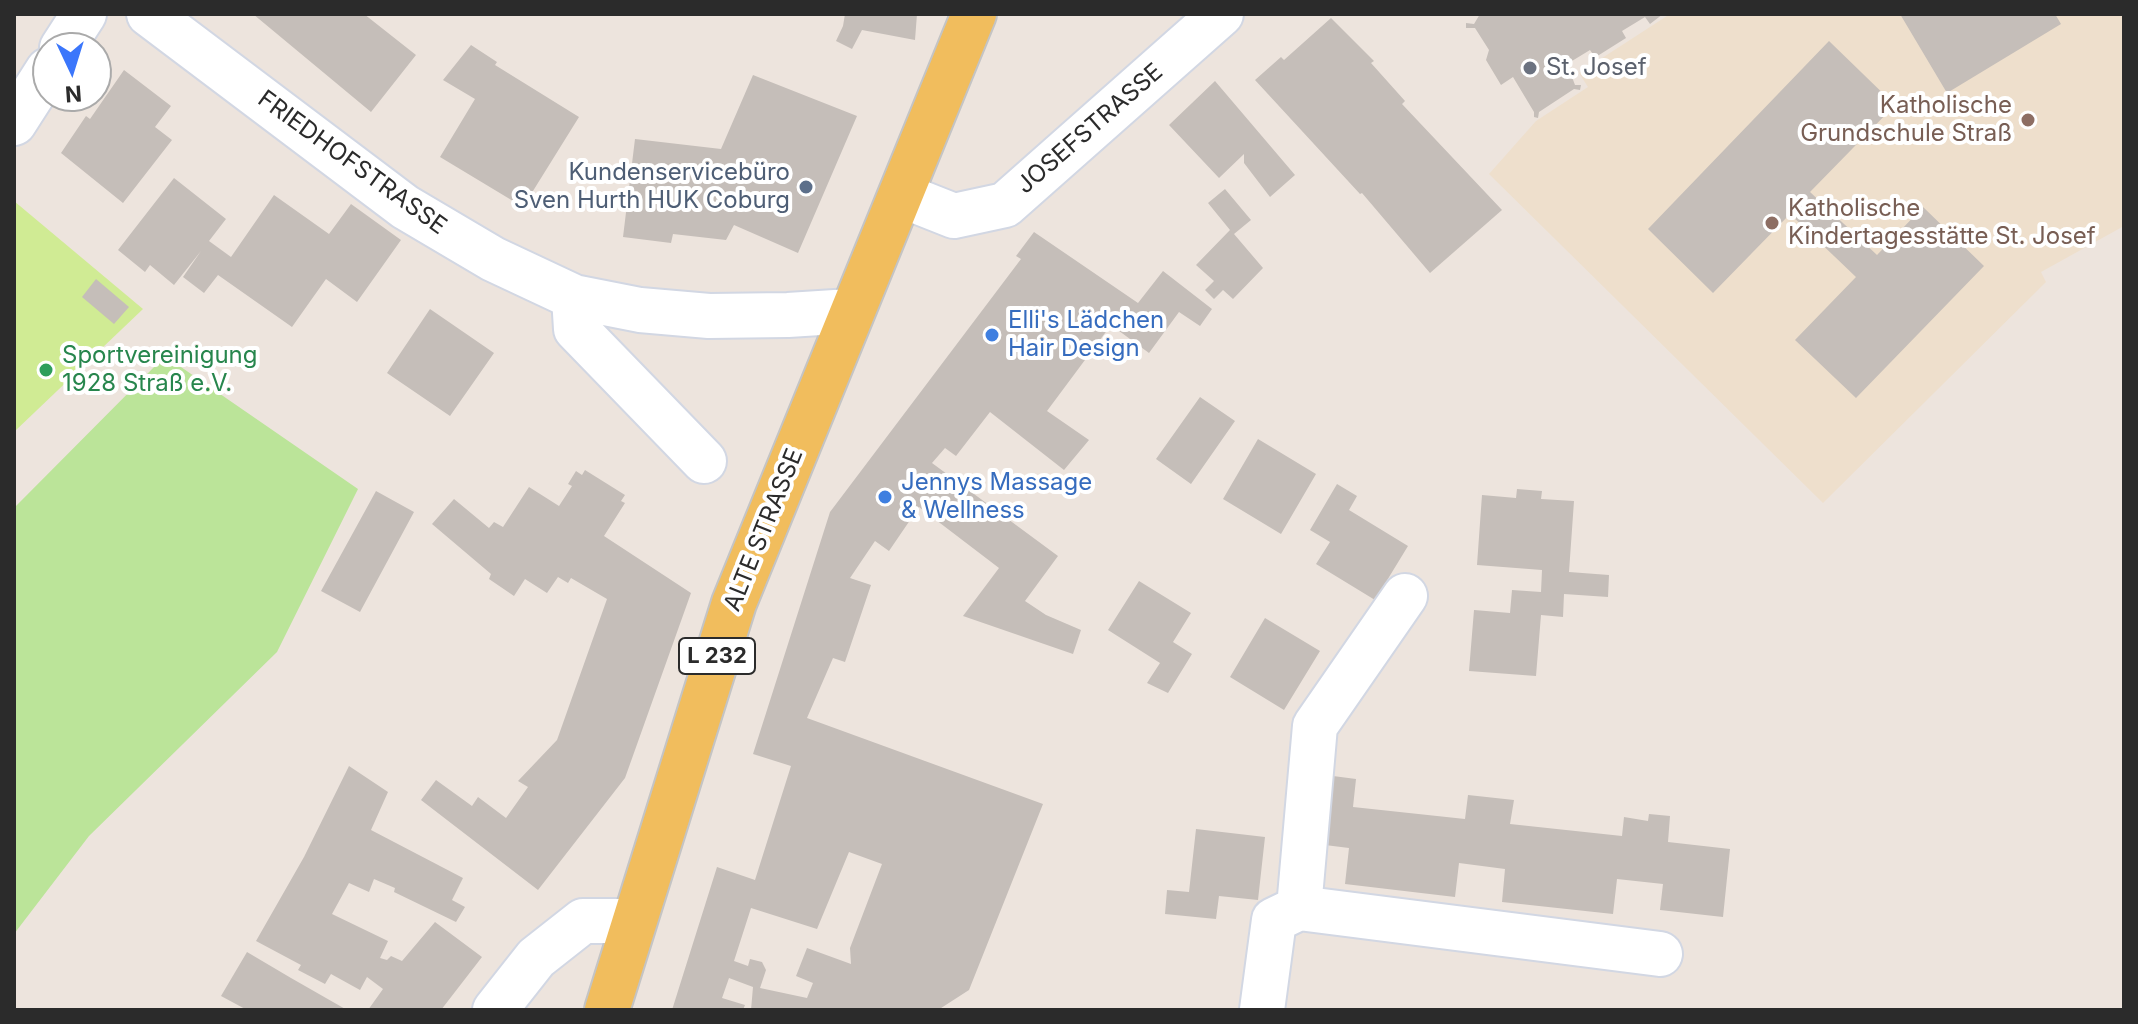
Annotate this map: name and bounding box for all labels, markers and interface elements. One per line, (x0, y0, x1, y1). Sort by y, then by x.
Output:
north arrow (32, 32, 112, 112)
place label: St. Josef (1546, 54, 1647, 82)
street label: JOSEFSTRASSE (1011, 58, 1169, 200)
marker: St. Josef (1521, 59, 1539, 77)
text: N (64, 80, 83, 108)
street label: FRIEDHOFSTRASSE (252, 85, 452, 241)
place label: Katholische Grundschule Straß (1800, 92, 2012, 148)
marker: Katholische Grundschule Straß (2019, 111, 2037, 129)
place label: Kundenservicebüro Sven Hurth HUK Coburg (514, 159, 790, 215)
marker: Kundenservicebüro Sven Hurth HUK Coburg (797, 178, 815, 196)
place label: Katholische Kindertagesstätte St. Josef (1788, 195, 2096, 251)
marker: Katholische Kindertagesstätte St. Josef (1763, 214, 1781, 232)
place label: Elli's Lädchen Hair Design (1008, 307, 1164, 363)
marker: Elli's Lädchen Hair Design (983, 326, 1001, 344)
place label: Sportvereinigung 1928 Straß e.V. (62, 342, 257, 398)
marker: Sportvereinigung 1928 Straß e.V. (37, 361, 55, 379)
street label: ALTE STRASSE (718, 445, 810, 615)
place label: Jennys Massage & Wellness (901, 469, 1092, 525)
marker: Jennys Massage & Wellness (876, 488, 894, 506)
road number: L 232 (679, 638, 755, 674)

